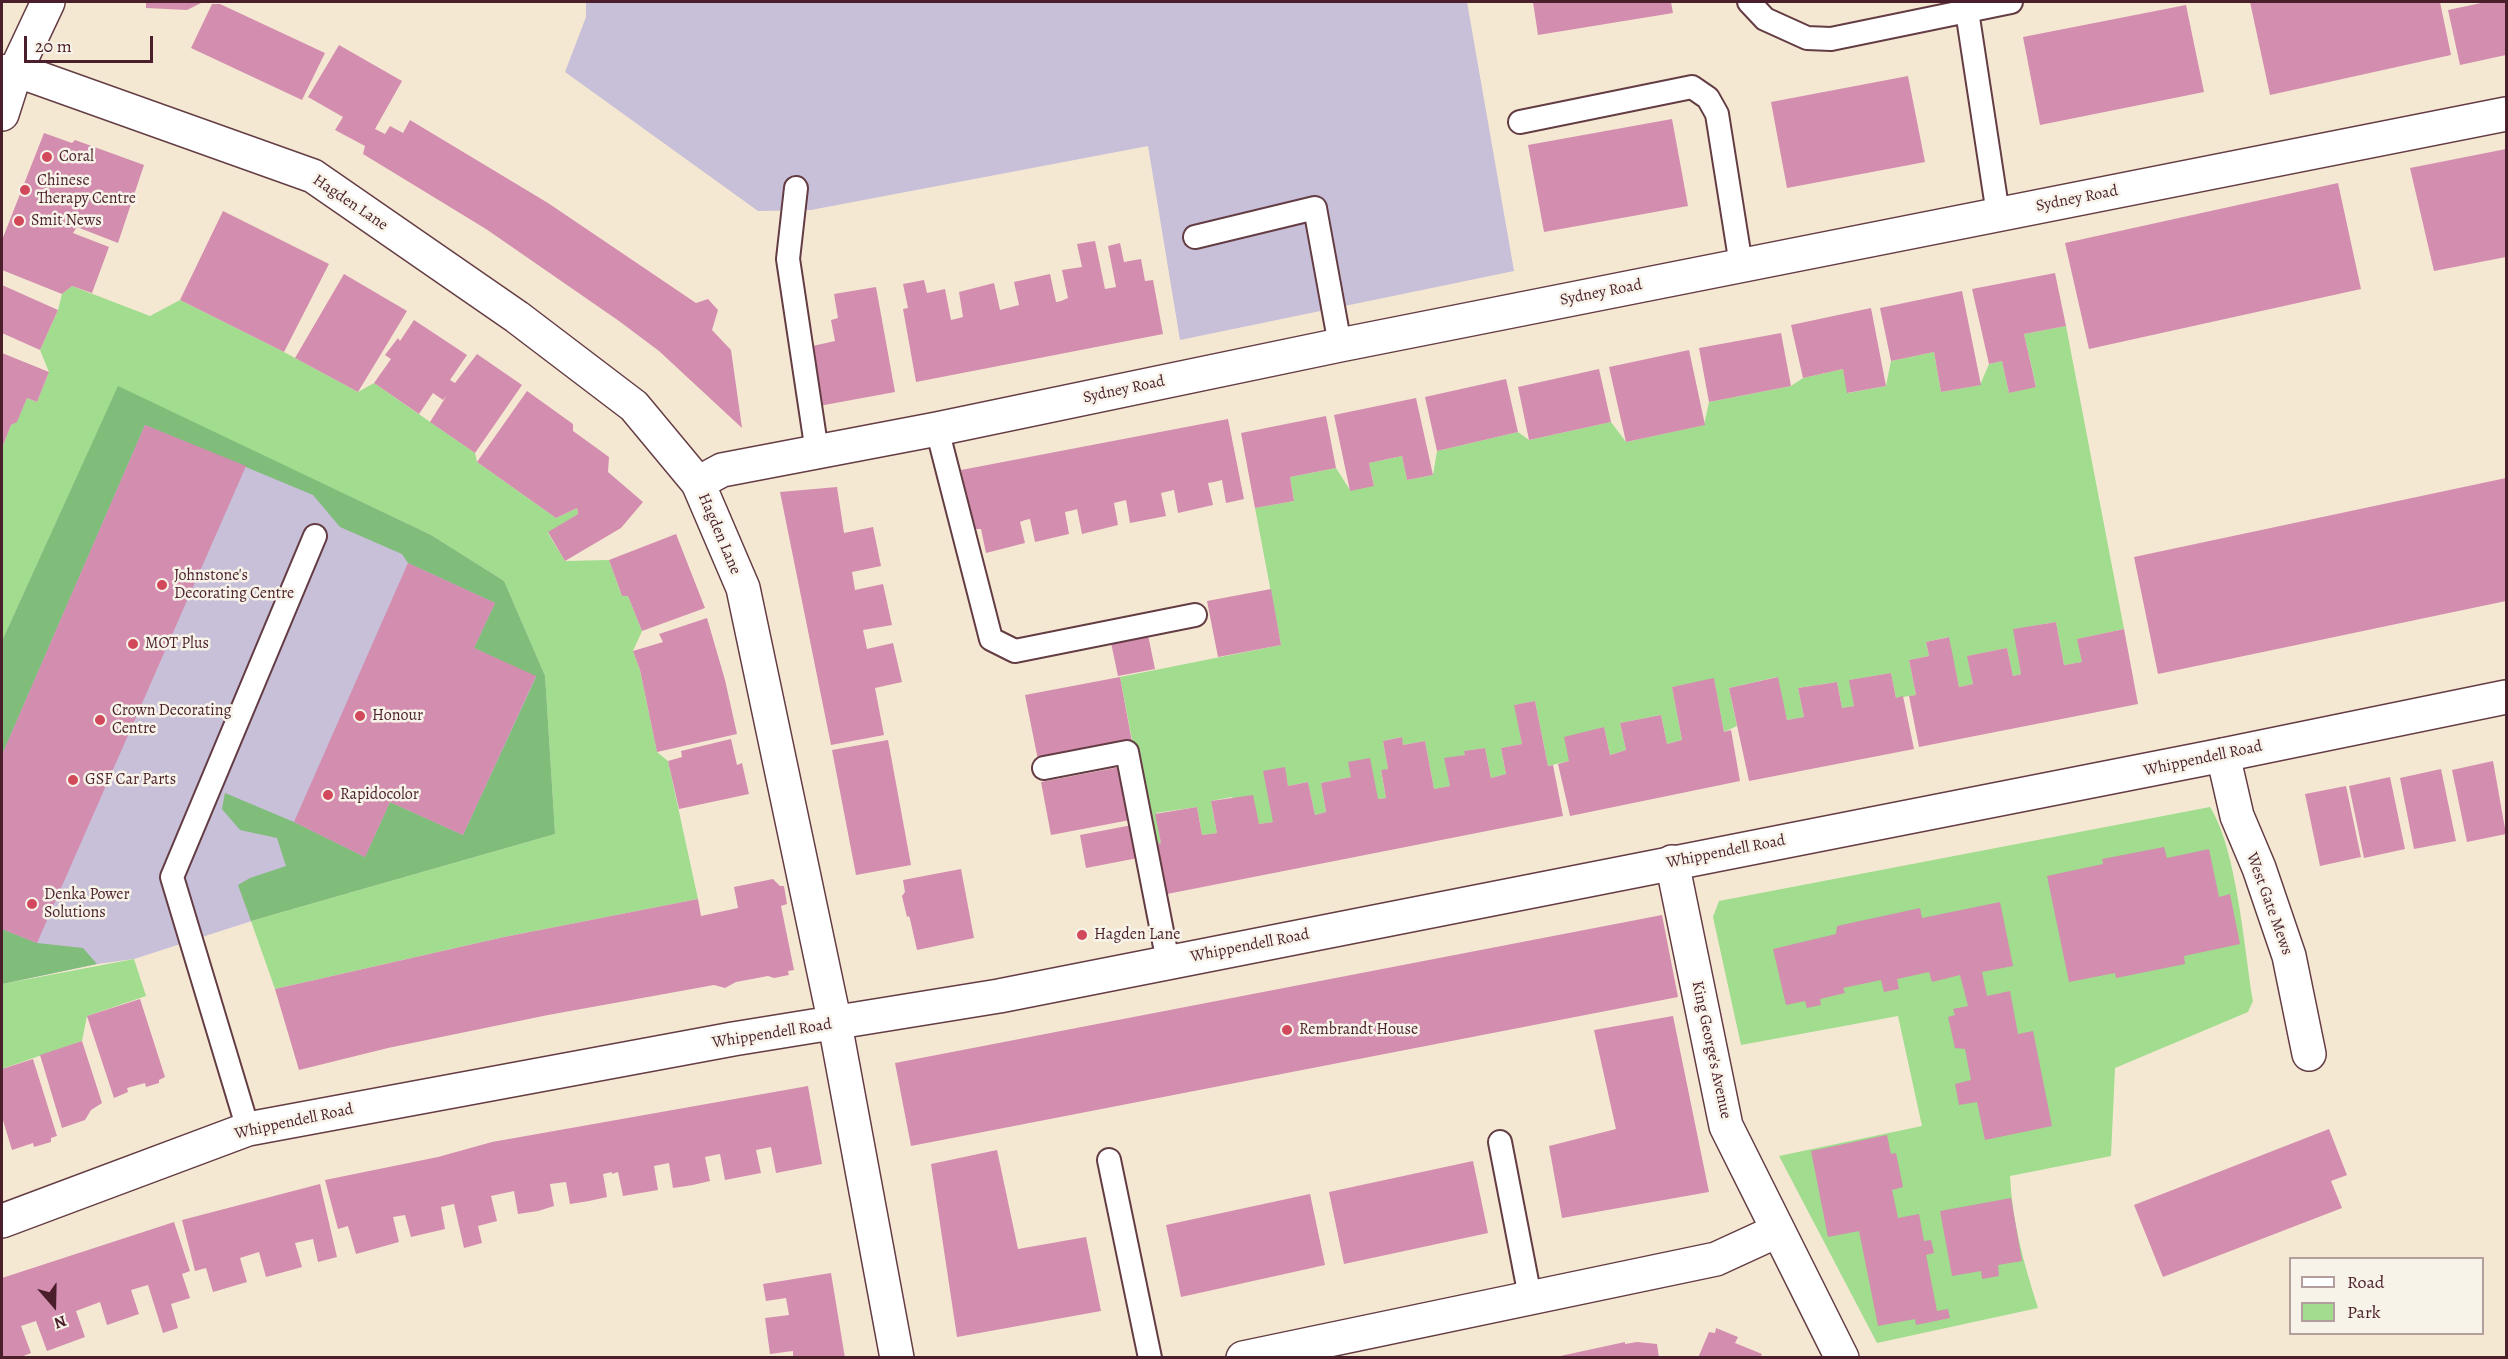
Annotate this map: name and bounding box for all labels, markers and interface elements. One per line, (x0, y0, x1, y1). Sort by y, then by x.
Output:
scale bar (27, 24, 156, 62)
text: 20 m (35, 34, 72, 58)
place label: Coral (59, 147, 94, 167)
marker: Coral (40, 150, 54, 164)
place label: Chinese Therapy Centre (37, 171, 136, 209)
street label: Hagden Lane (309, 171, 391, 235)
street label: Sydney Road (2034, 182, 2120, 216)
marker: Chinese Therapy Centre (18, 183, 32, 197)
place label: Smit News (31, 211, 102, 231)
marker: Smit News (12, 214, 26, 228)
street label: Sydney Road (1558, 276, 1644, 310)
street label: Sydney Road (1081, 372, 1167, 408)
street label: Hagden Lane (693, 490, 745, 578)
place label: Johnstone's Decorating Centre (174, 566, 294, 604)
marker: Johnstone's Decorating Centre (155, 578, 169, 592)
place label: MOT Plus (145, 634, 209, 654)
marker: MOT Plus (126, 637, 140, 651)
place label: Crown Decorating Centre (112, 701, 232, 739)
place label: Honour (372, 706, 423, 726)
marker: Honour (353, 709, 367, 723)
marker: Crown Decorating Centre (93, 713, 107, 727)
street label: Whippendell Road (2142, 737, 2264, 781)
place label: GSF Car Parts (85, 770, 176, 790)
marker: GSF Car Parts (66, 773, 80, 787)
place label: Rapidocolor (340, 785, 419, 805)
marker: Rapidocolor (321, 788, 335, 802)
street label: Whippendell Road (1665, 831, 1787, 873)
street label: West Gate Mews (2242, 850, 2296, 958)
place label: Denka Power Solutions (44, 885, 130, 923)
marker: Denka Power Solutions (25, 897, 39, 911)
place label: Hagden Lane (1094, 925, 1180, 945)
street label: Whippendell Road (1189, 925, 1311, 967)
marker: Hagden Lane (1075, 928, 1089, 942)
street label: King George's Avenue (1687, 979, 1735, 1121)
street label: Whippendell Road (711, 1015, 833, 1053)
place label: Rembrandt House (1299, 1020, 1418, 1040)
marker: Rembrandt House (1280, 1023, 1294, 1037)
street label: Whippendell Road (233, 1100, 355, 1144)
legend (2289, 1257, 2484, 1335)
text: Road (2347, 1270, 2384, 1294)
north arrow (24, 1275, 84, 1335)
text: Park (2347, 1300, 2381, 1324)
text: N (51, 1310, 69, 1334)

